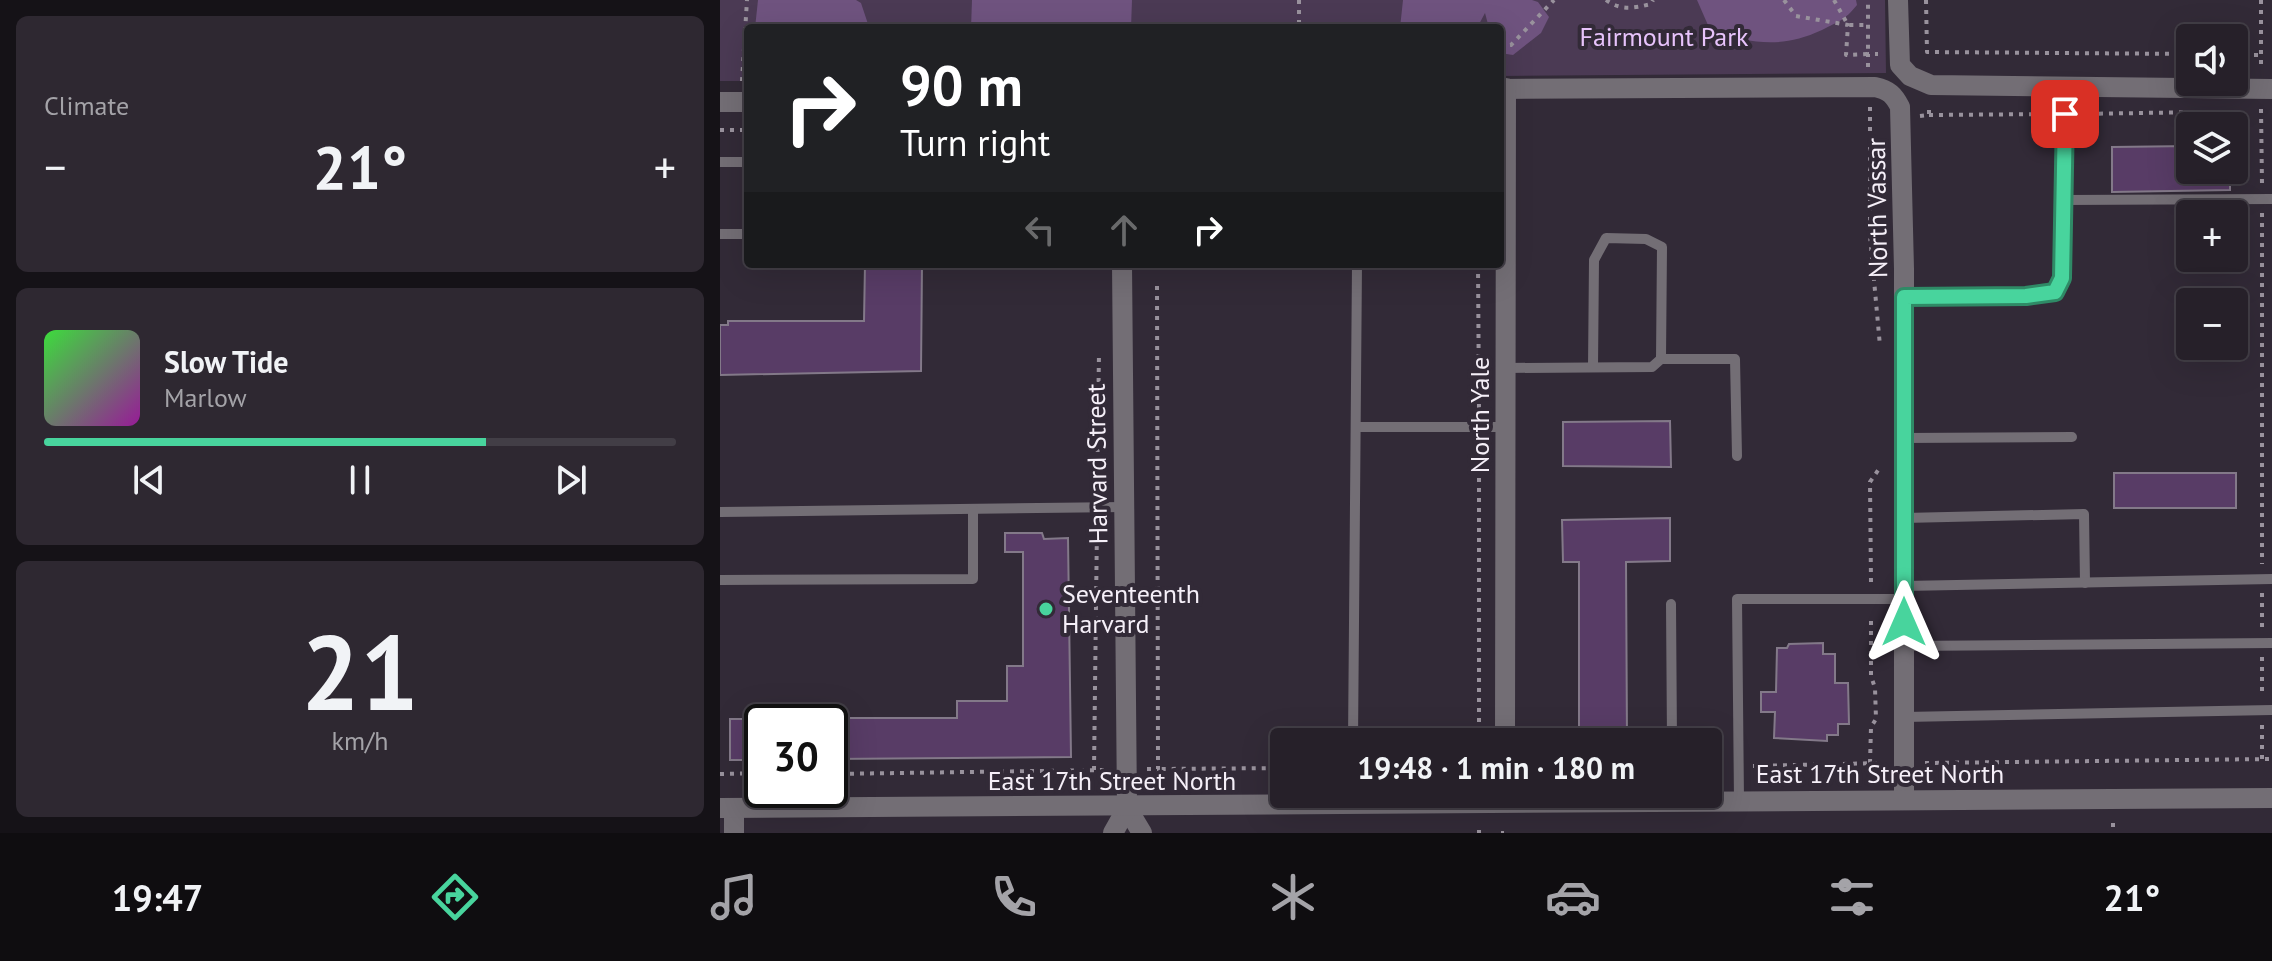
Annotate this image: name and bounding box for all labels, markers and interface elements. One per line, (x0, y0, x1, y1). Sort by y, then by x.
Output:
park label: Fairmount Park (1579, 20, 1749, 53)
map controls (2176, 24, 2248, 360)
button: sound (2176, 24, 2248, 96)
text: 90 m (900, 49, 1023, 121)
icon: right (768, 56, 872, 160)
pin (2031, 80, 2099, 148)
text: Climate (44, 89, 129, 122)
icon: arrive (2043, 92, 2087, 136)
button: layers (2176, 112, 2248, 184)
text: Turn right (900, 119, 1050, 166)
text: 21° (313, 128, 407, 206)
street label: North Vassar (1859, 137, 1894, 278)
text: − (44, 138, 66, 195)
text: + (654, 138, 676, 195)
button: + (2176, 200, 2248, 272)
icon: left (1018, 208, 1062, 252)
icon: ahead (1102, 208, 1146, 252)
icon: right (1186, 208, 1230, 252)
button: − (2176, 288, 2248, 360)
text: Slow Tide (164, 342, 289, 381)
street label: North Yale (1463, 357, 1496, 473)
text: Marlow (164, 381, 247, 414)
street label: Harvard Street (1079, 383, 1114, 545)
icon: previous (127, 458, 171, 502)
icon: pause (338, 458, 382, 502)
icon: next (549, 458, 593, 502)
place label: Seventeenth Harvard (1062, 577, 1200, 640)
position arrow (1862, 580, 1946, 664)
marker: Seventeenth Harvard (1037, 600, 1055, 618)
text: 21 (301, 604, 419, 739)
speed limit sign: 30 (744, 704, 848, 808)
text: km/h (332, 724, 389, 757)
text: 19:48 · 1 min · 180 m (1357, 748, 1635, 787)
street label: East 17th Street North (1756, 757, 2004, 790)
street label: East 17th Street North (988, 764, 1236, 797)
icon: directions (427, 869, 483, 925)
icon: music (706, 869, 762, 925)
icon: phone (986, 869, 1042, 925)
icon: climate (1265, 869, 1321, 925)
icon: car (1545, 869, 1601, 925)
icon: filters (1824, 869, 1880, 925)
text: 19:47 (112, 874, 203, 921)
text: 21° (2104, 874, 2160, 921)

